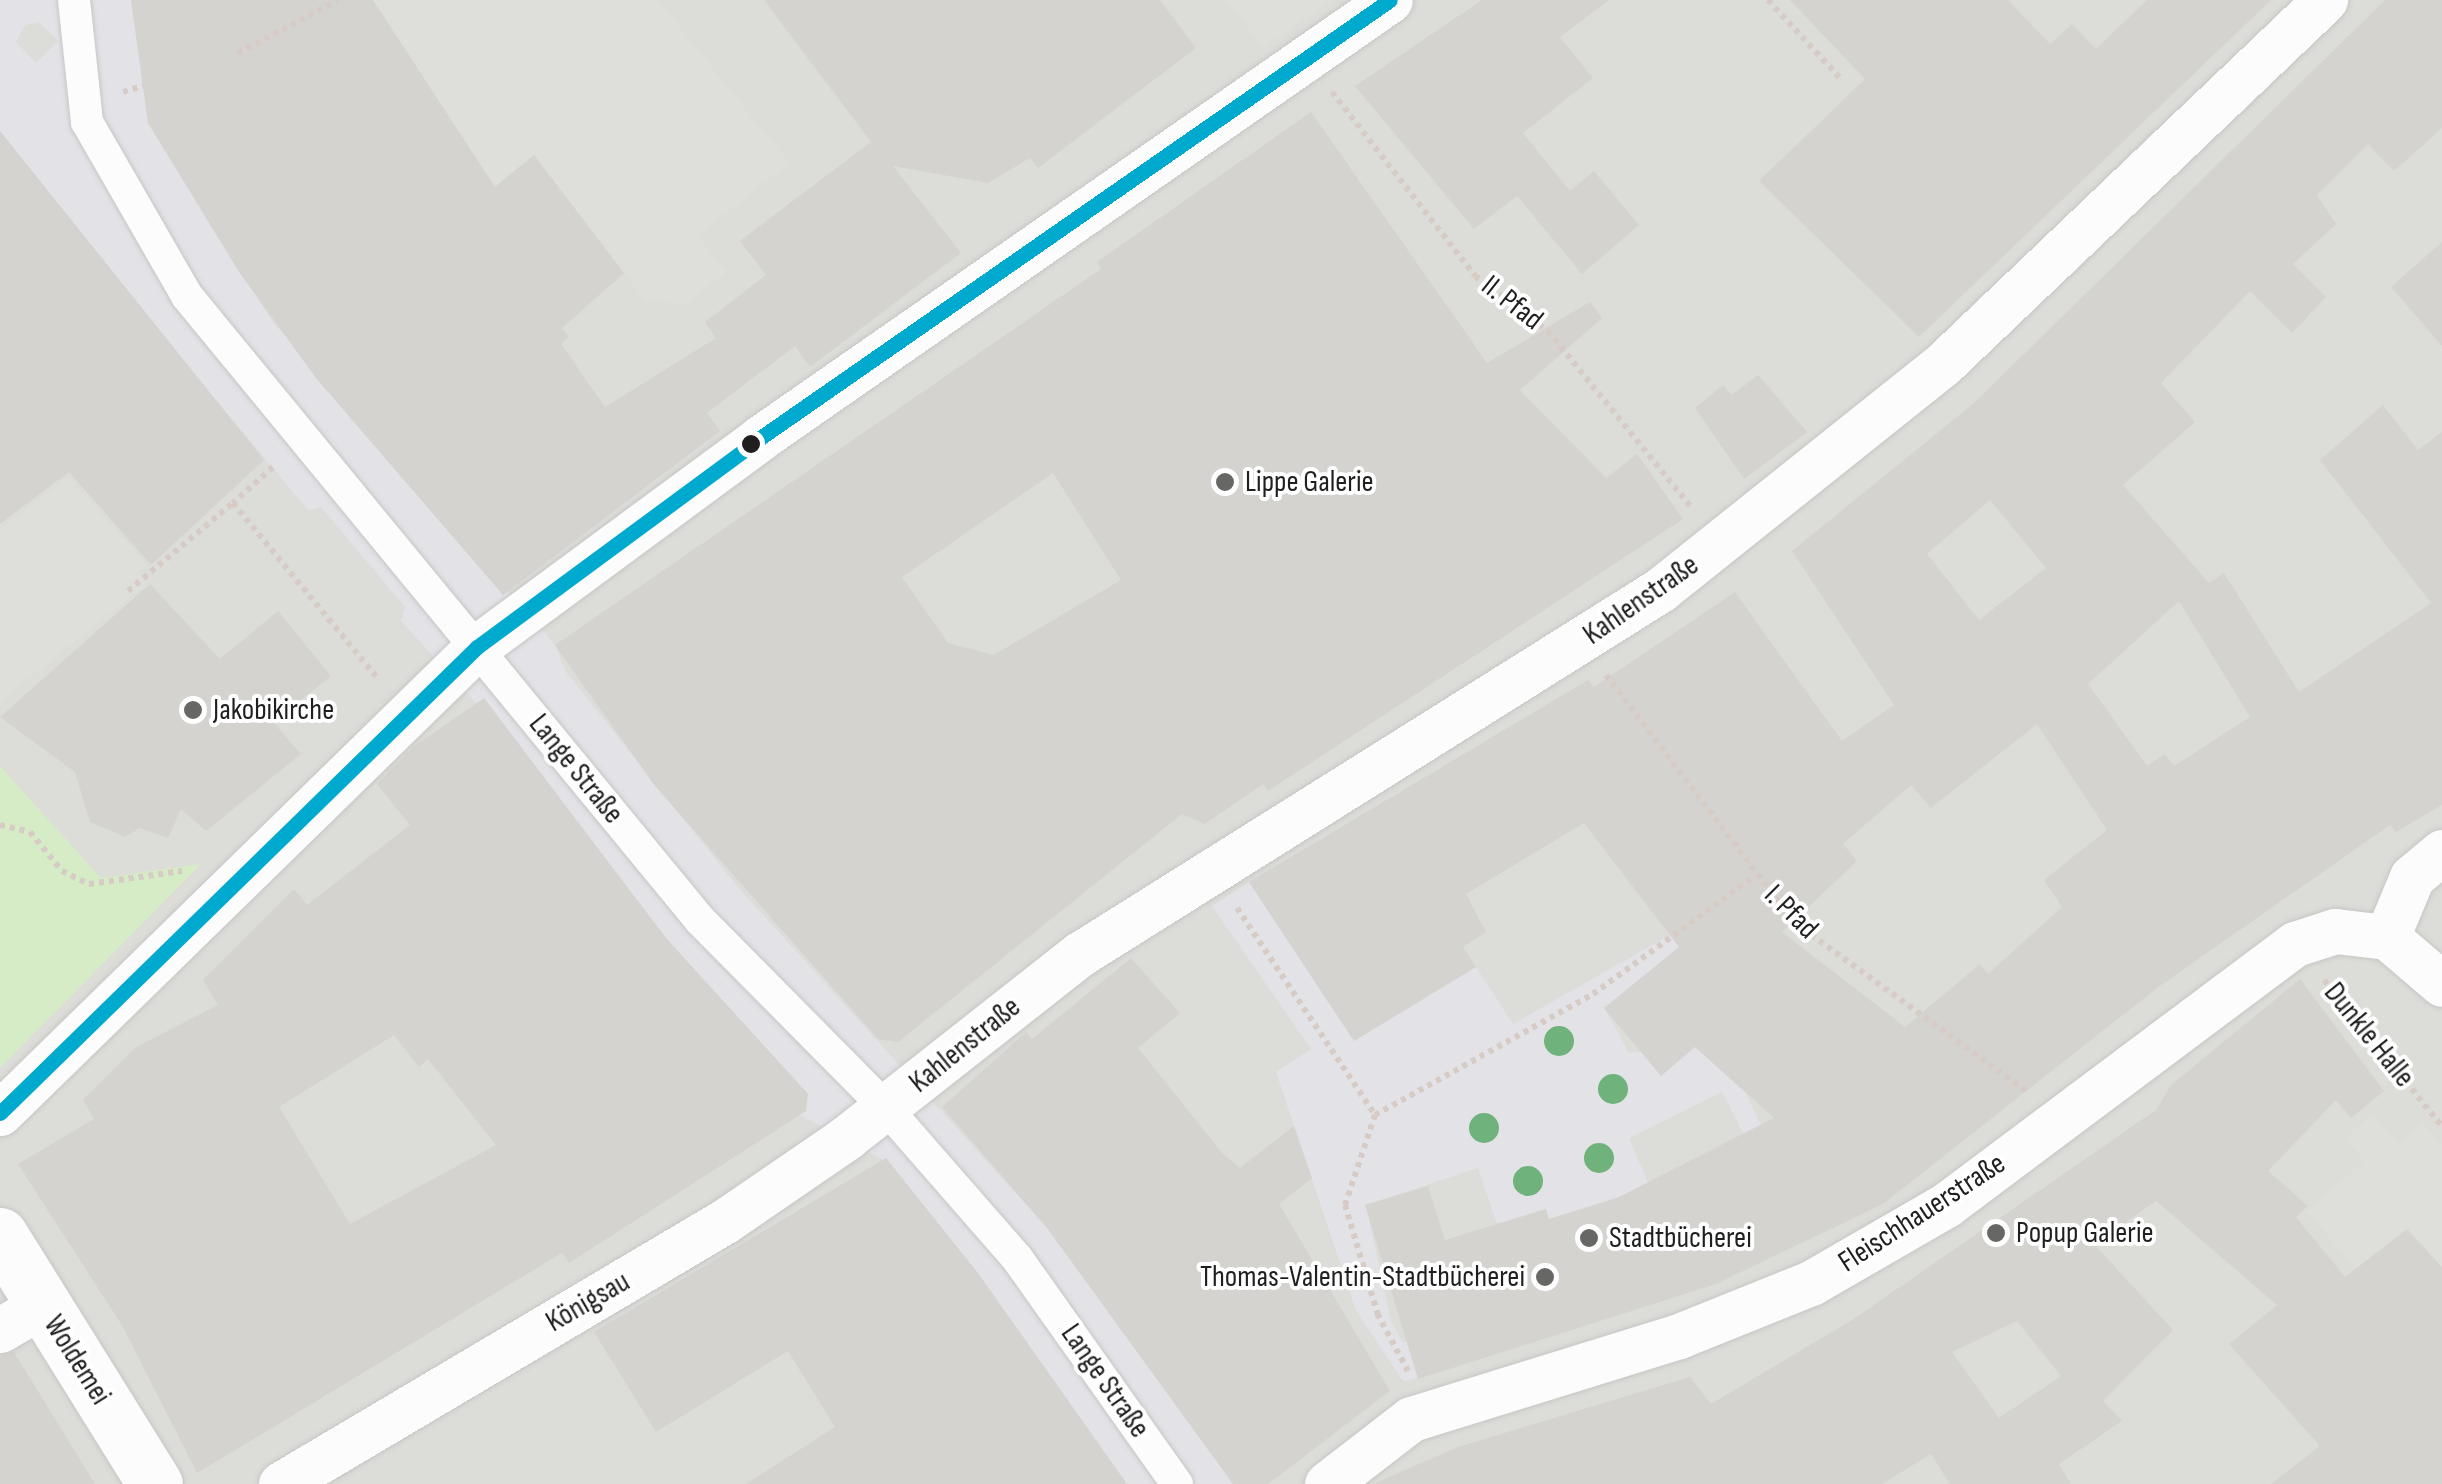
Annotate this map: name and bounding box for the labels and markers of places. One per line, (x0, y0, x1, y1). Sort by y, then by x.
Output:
unlabelled marker (741, 434, 761, 454)
place label: Lippe Galerie (1245, 464, 1374, 500)
marker: Lippe Galerie (1214, 471, 1236, 493)
place label: Jakobikirche (213, 692, 334, 728)
marker: Jakobikirche (182, 699, 204, 721)
place label: Popup Galerie (2016, 1215, 2154, 1251)
place label: Stadtbücherei (1609, 1220, 1752, 1256)
marker: Popup Galerie (1985, 1222, 2007, 1244)
marker: Stadtbücherei (1578, 1227, 1600, 1249)
place label: Thomas-Valentin-Stadtbücherei (1200, 1259, 1525, 1295)
marker: Thomas-Valentin-Stadtbücherei (1534, 1266, 1556, 1288)

